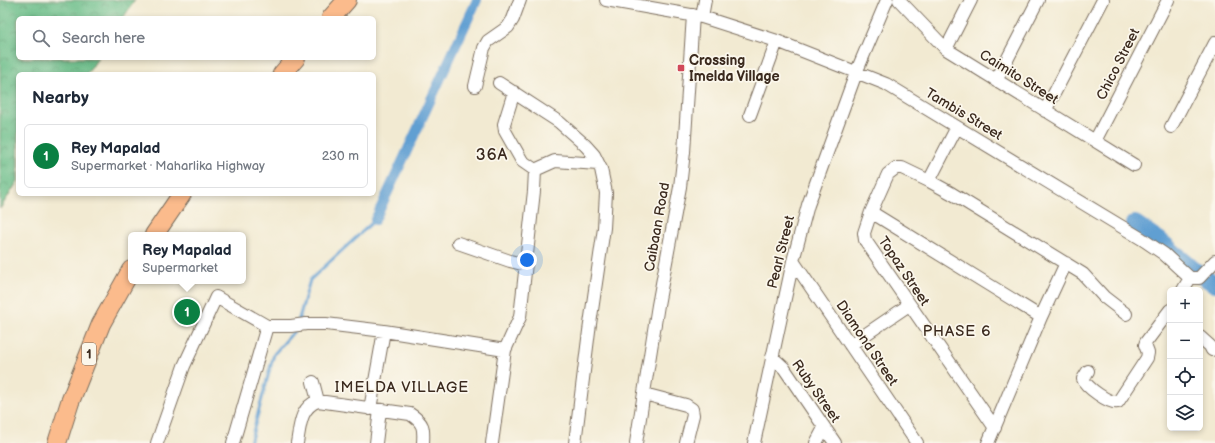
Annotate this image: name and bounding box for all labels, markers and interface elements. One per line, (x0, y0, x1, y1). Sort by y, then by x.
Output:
search box (16, 16, 376, 60)
street label: Chico Street (1093, 25, 1144, 103)
icon: search (30, 27, 52, 49)
text: Search here (62, 29, 145, 48)
street label: Caimito Street (976, 46, 1062, 108)
place label: Crossing Imelda Village (689, 52, 780, 85)
marker: Crossing Imelda Village (676, 63, 686, 73)
street label: Tambis Street (923, 84, 1006, 144)
text: Nearby (32, 88, 89, 108)
text: Rey Mapalad (71, 139, 160, 158)
district label: 36A (476, 146, 508, 165)
text: 1 (43, 148, 49, 164)
text: 230 m (322, 148, 359, 164)
text: Supermarket · Maharlika Highway (71, 158, 265, 174)
street label: Caibaan Road (641, 181, 673, 273)
street label: Pearl Street (764, 213, 798, 290)
popup (128, 232, 246, 284)
street label: Topaz Street (875, 233, 934, 309)
text: Rey Mapalad (142, 241, 232, 260)
your location (517, 250, 537, 270)
text: Supermarket (142, 260, 218, 276)
map controls (1167, 287, 1203, 431)
button: + (1167, 287, 1203, 323)
pin: 1 (174, 297, 200, 327)
street label: Diamond Street (832, 297, 902, 389)
district label: PHASE 6 (923, 322, 991, 341)
button: − (1167, 323, 1203, 359)
road number: 1 (82, 343, 96, 365)
street label: Ruby Street (788, 356, 844, 426)
button: locate (1167, 359, 1203, 395)
district label: IMELDA VILLAGE (335, 378, 469, 397)
button: layers (1167, 395, 1203, 431)

